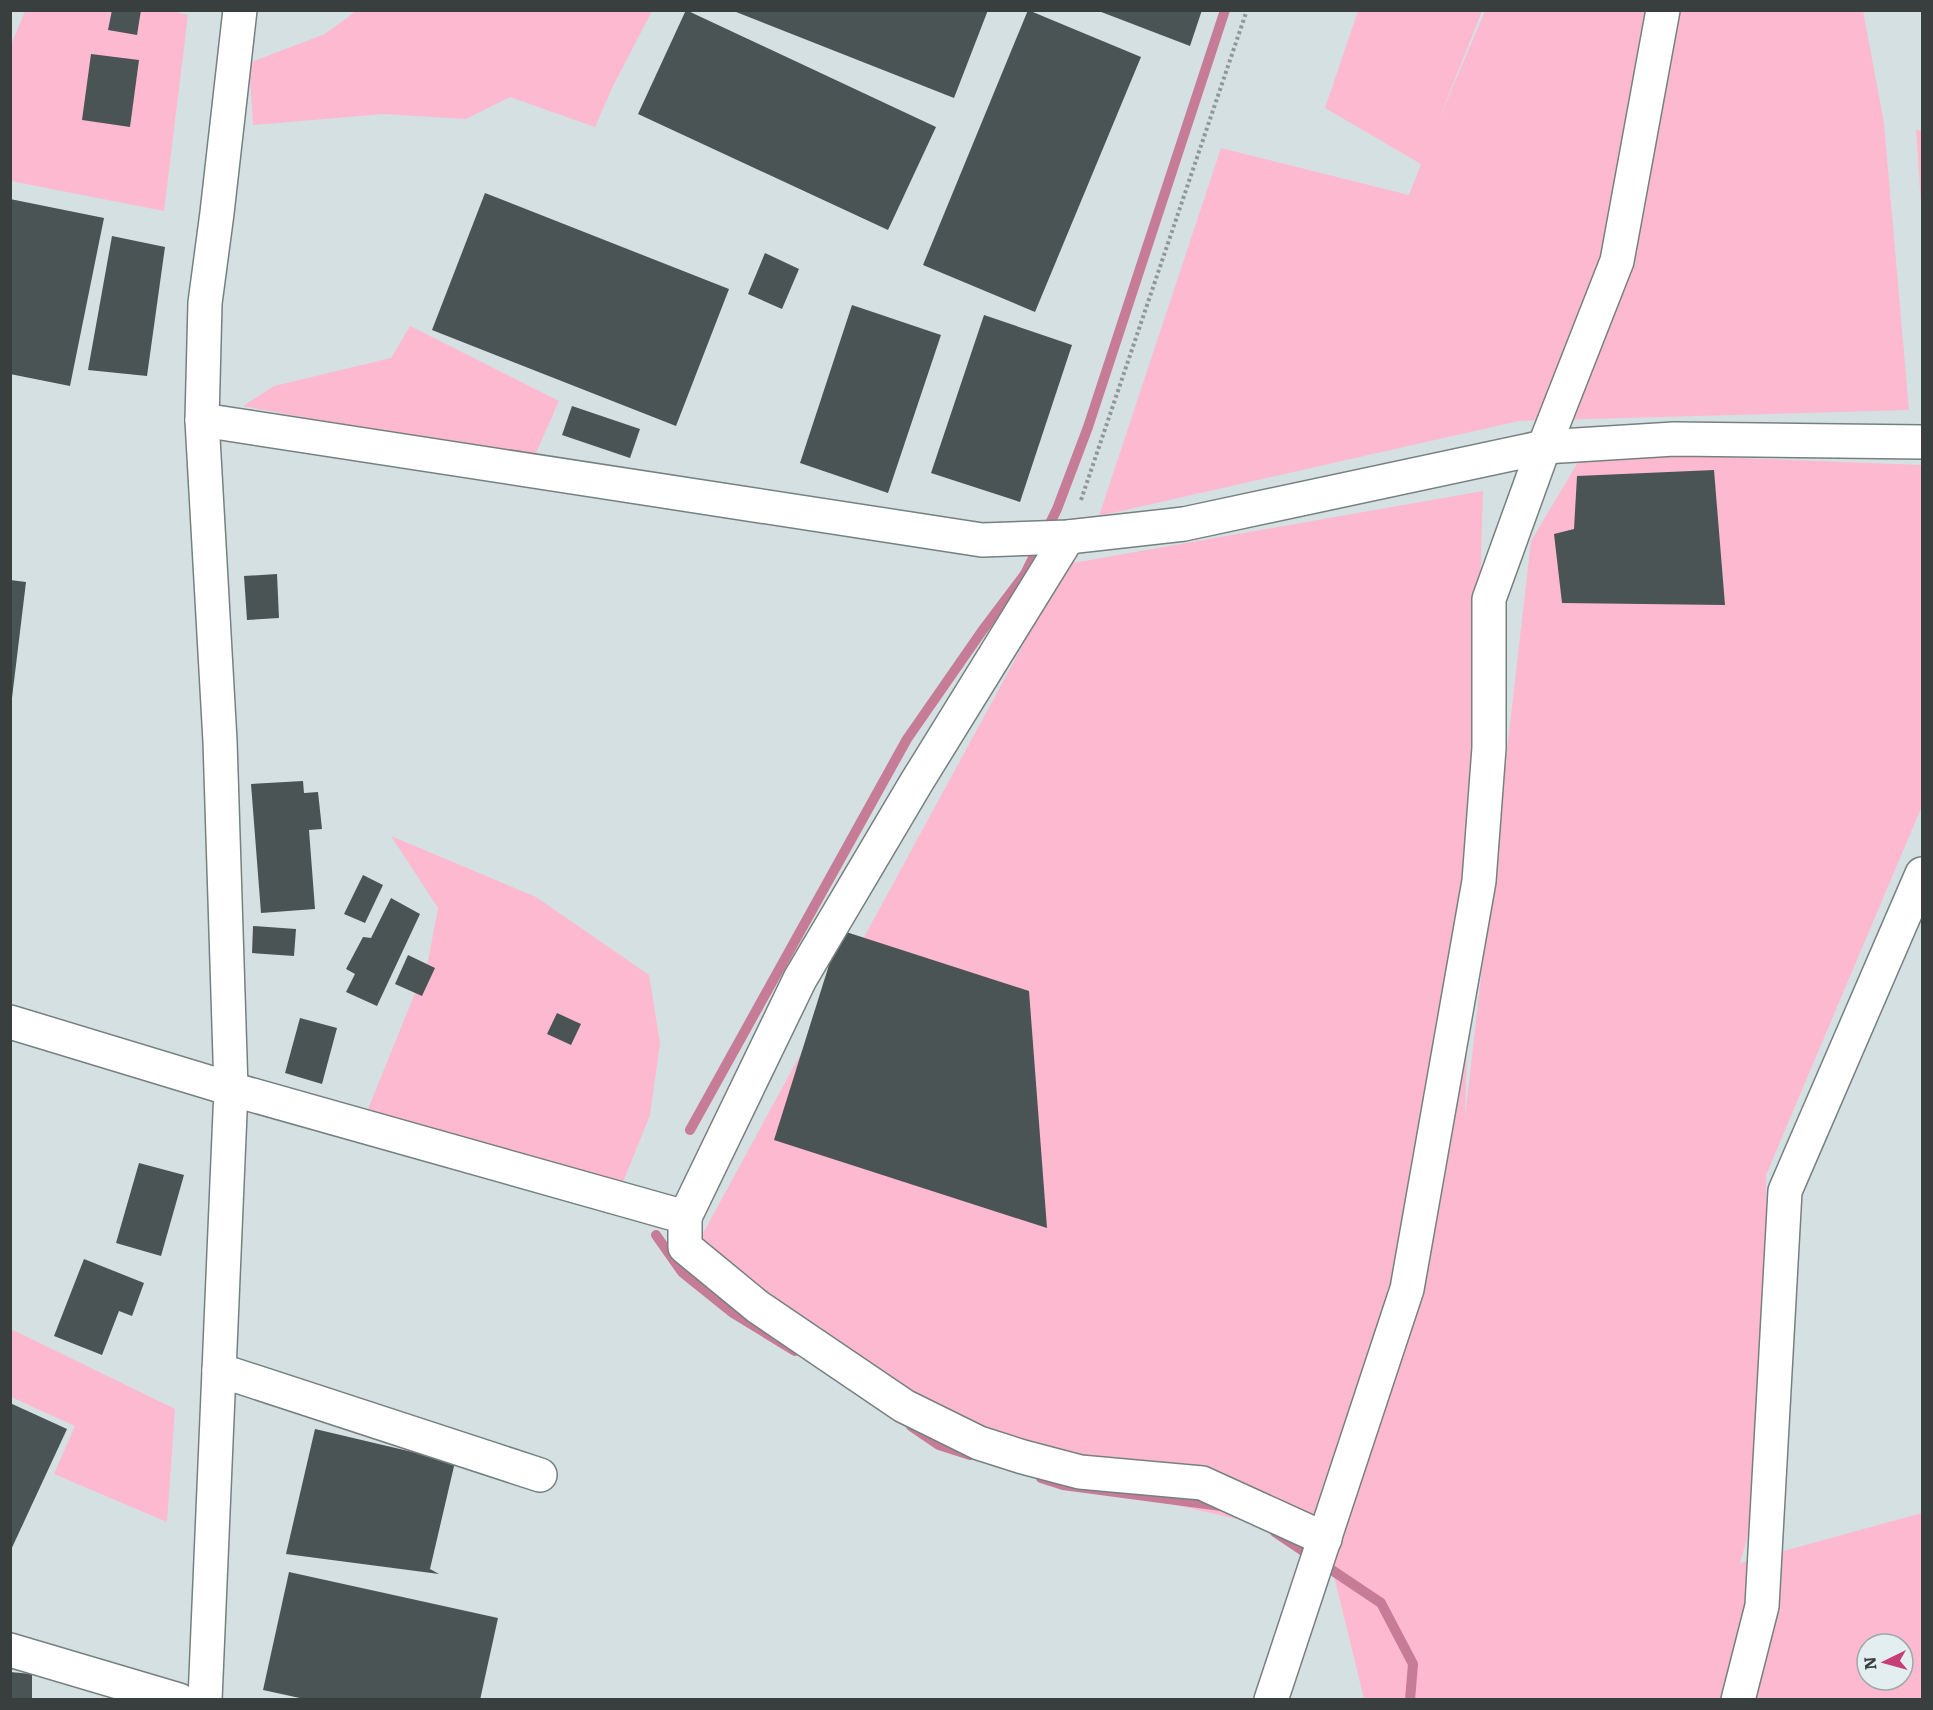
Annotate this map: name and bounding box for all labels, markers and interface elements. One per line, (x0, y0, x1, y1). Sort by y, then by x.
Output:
north arrow (1855, 1632, 1915, 1692)
text: N (1857, 1656, 1882, 1671)

